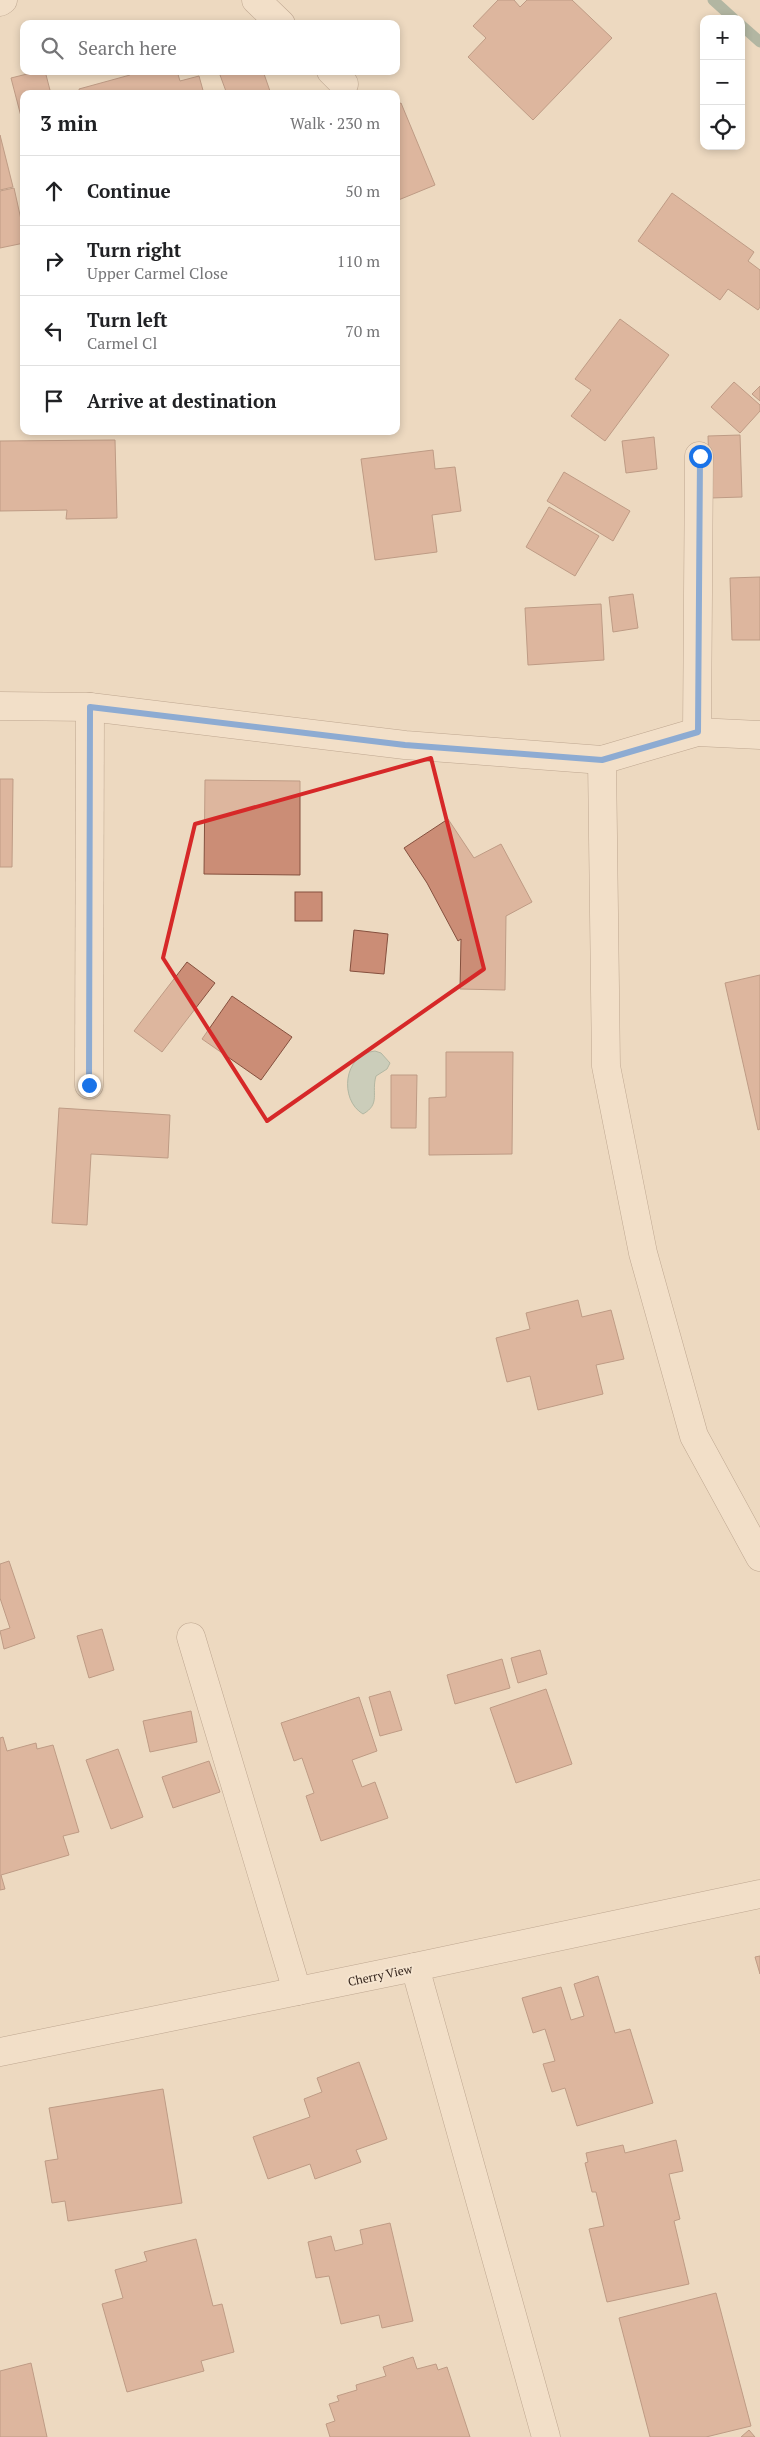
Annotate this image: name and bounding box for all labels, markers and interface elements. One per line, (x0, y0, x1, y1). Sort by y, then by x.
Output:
map controls (700, 15, 745, 150)
button: + (700, 15, 745, 60)
search box (20, 20, 400, 75)
icon: search (38, 34, 66, 62)
text: Search here (78, 35, 177, 60)
button: − (700, 60, 745, 105)
button: locate (700, 105, 745, 150)
text: 3 min (40, 109, 97, 137)
text: Walk · 230 m (290, 112, 380, 134)
icon: ahead (40, 177, 68, 205)
text: Continue (87, 178, 171, 203)
text: 50 m (345, 180, 380, 202)
text: Turn right (87, 237, 181, 262)
icon: right (40, 247, 68, 275)
text: 110 m (337, 250, 380, 272)
text: Upper Carmel Close (87, 262, 228, 284)
text: Turn left (87, 307, 168, 332)
icon: left (40, 317, 68, 345)
text: 70 m (345, 320, 380, 342)
text: Carmel Cl (87, 332, 157, 354)
icon: arrive (40, 387, 68, 415)
text: Arrive at destination (87, 388, 276, 413)
route start (689, 445, 712, 468)
route end (78, 1074, 101, 1097)
street label: Cherry View (346, 1961, 414, 1989)

